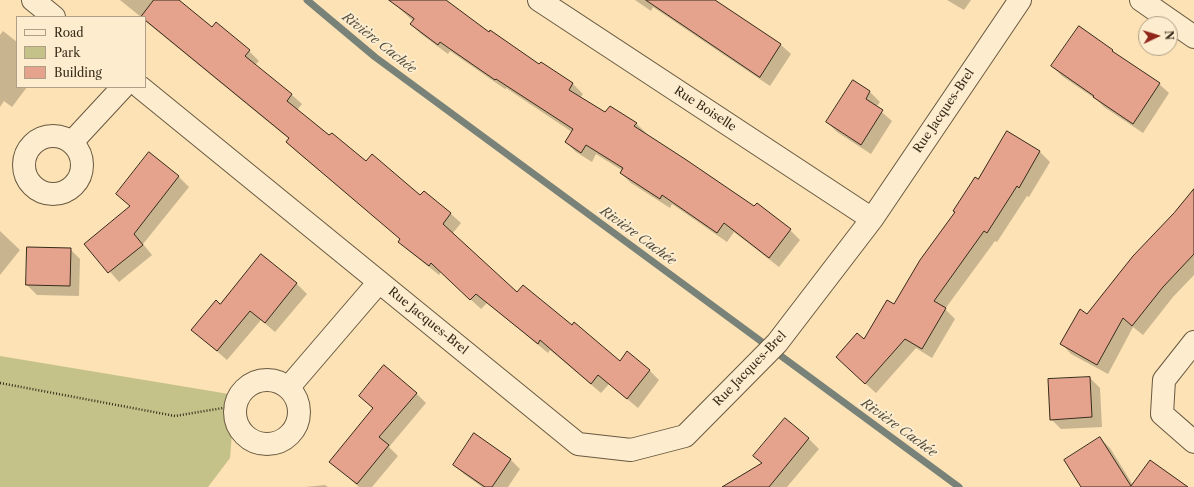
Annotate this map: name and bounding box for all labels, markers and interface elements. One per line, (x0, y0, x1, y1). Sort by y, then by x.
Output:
water label: Rivière Cachée (339, 9, 419, 77)
legend (16, 16, 146, 88)
north arrow (1138, 16, 1178, 56)
text: Road (54, 25, 84, 40)
text: N (1162, 30, 1176, 40)
text: Park (54, 45, 80, 60)
text: Building (54, 65, 102, 80)
street label: Rue Jacques-Brel (911, 66, 977, 156)
street label: Rue Boiselle (671, 84, 739, 134)
water label: Rivière Cachée (597, 203, 679, 269)
street label: Rue Jacques-Brel (385, 284, 471, 358)
street label: Rue Jacques-Brel (711, 329, 789, 409)
water label: Rivière Cachée (858, 395, 940, 461)

